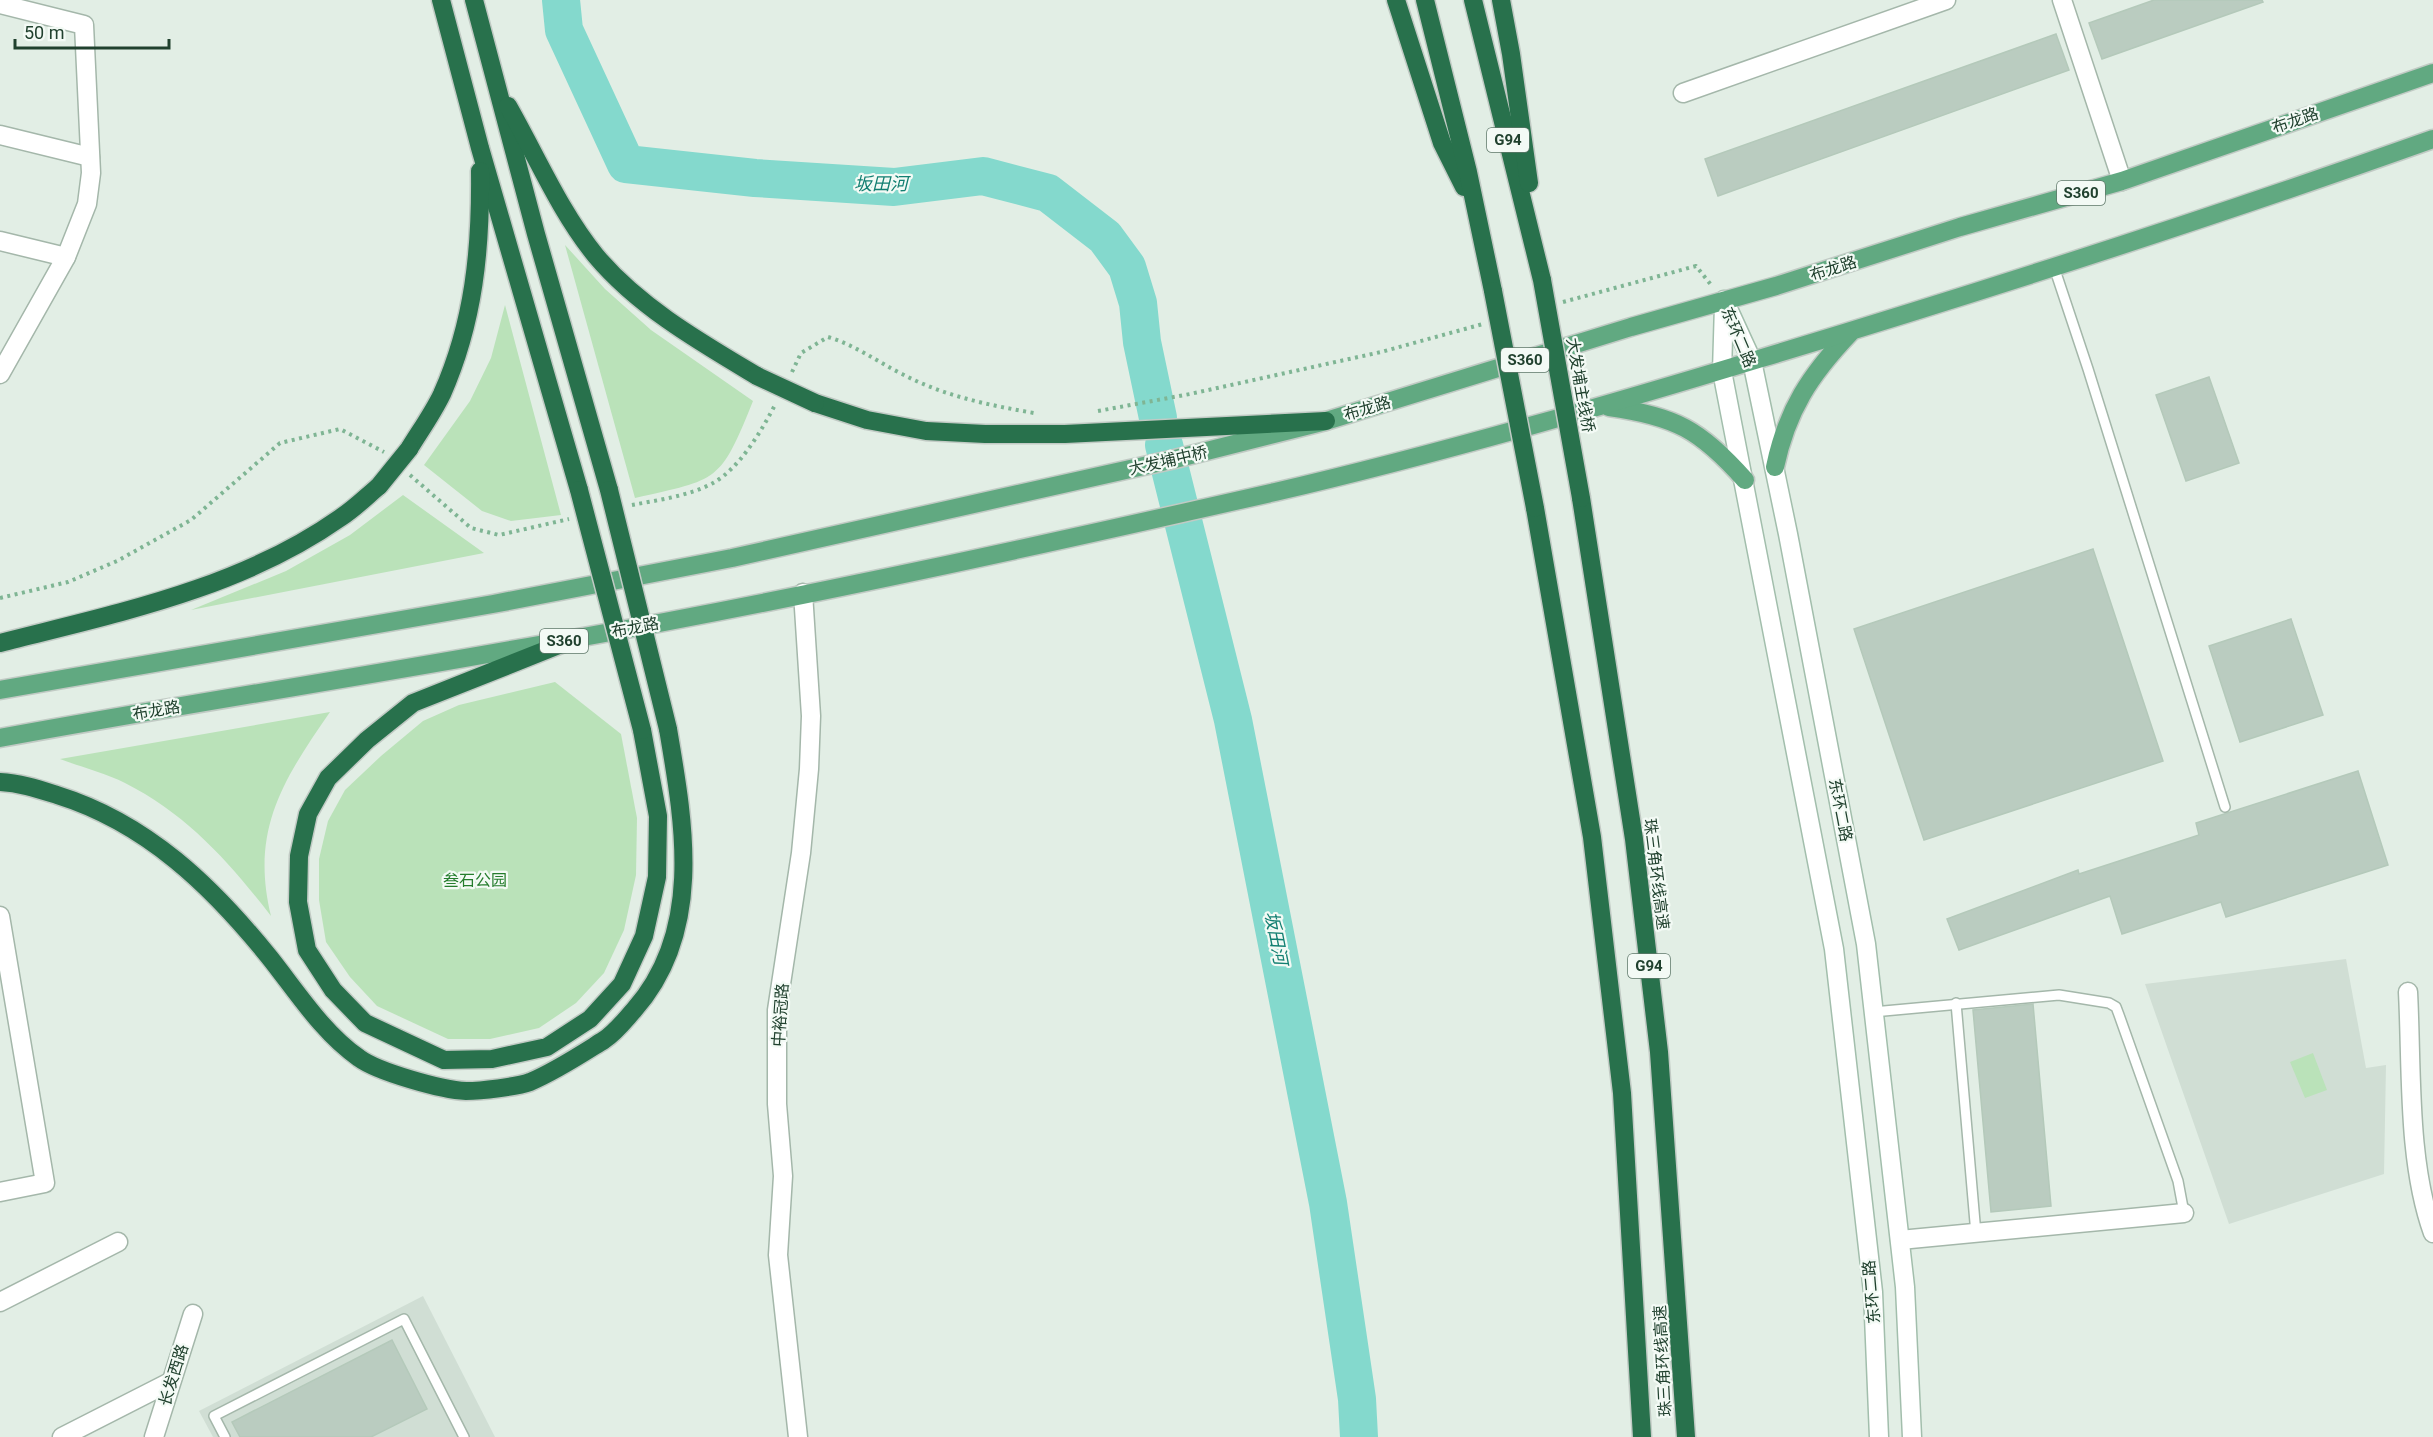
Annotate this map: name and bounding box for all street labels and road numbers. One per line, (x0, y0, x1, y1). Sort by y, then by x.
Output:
street label: 布龙路 (2269, 104, 2321, 137)
road number: G94 (1487, 128, 1529, 152)
road number: S360 (2057, 181, 2105, 205)
street label: 布龙路 (1807, 252, 1859, 285)
street label: 东环二路 (1717, 304, 1760, 370)
street label: 大发埔主线桥 (1563, 336, 1598, 434)
road number: S360 (1501, 348, 1549, 372)
street label: 布龙路 (1341, 392, 1393, 425)
street label: 大发埔中桥 (1127, 442, 1209, 479)
street label: 布龙路 (610, 614, 660, 641)
road number: S360 (540, 629, 588, 653)
street label: 布龙路 (131, 697, 181, 724)
street label: 东环二路 (1825, 777, 1856, 843)
street label: 珠三角环线高速 (1640, 817, 1673, 931)
road number: G94 (1628, 954, 1670, 978)
street label: 中裕冠路 (769, 982, 792, 1048)
street label: 东环二路 (1859, 1259, 1884, 1325)
street label: 珠三角环线高速 (1650, 1305, 1675, 1417)
street label: 长发西路 (155, 1342, 192, 1409)

